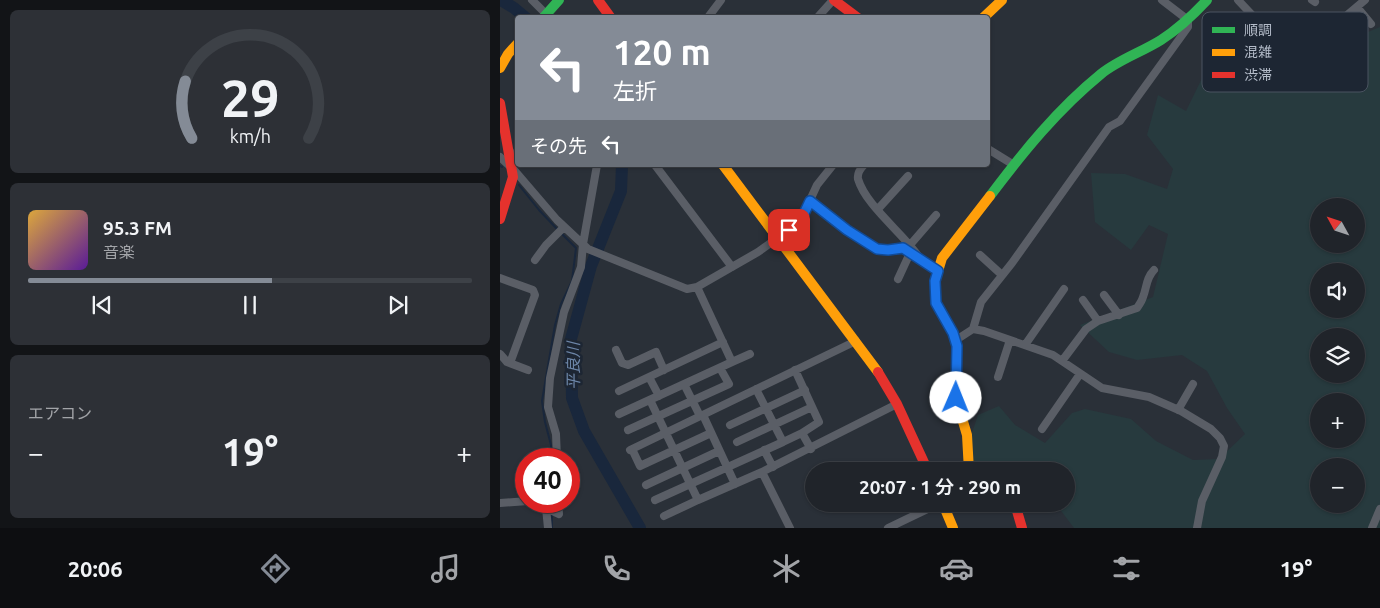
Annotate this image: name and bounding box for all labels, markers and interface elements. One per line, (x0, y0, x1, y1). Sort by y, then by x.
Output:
legend (1202, 12, 1368, 92)
text: 順調 (1244, 22, 1272, 38)
text: 120 m (613, 32, 711, 72)
icon: left (530, 35, 595, 100)
text: 混雑 (1244, 44, 1272, 60)
text: 渋滞 (1244, 67, 1272, 83)
text: 29 (221, 69, 279, 127)
text: 左折 (613, 78, 657, 103)
text: km/h (229, 126, 271, 146)
icon: left (597, 130, 625, 158)
text: その先 (530, 135, 587, 157)
north arrow (1310, 198, 1365, 252)
map controls (1310, 198, 1365, 513)
pin (768, 209, 810, 251)
icon: arrive (775, 216, 803, 244)
text: 95.3 FM (103, 217, 172, 239)
text: 音楽 (103, 243, 135, 261)
button: sound (1310, 263, 1365, 318)
icon: previous (88, 291, 116, 319)
icon: pause (236, 291, 264, 319)
icon: next (384, 291, 412, 319)
button: layers (1310, 328, 1365, 383)
water label: 平良川 (564, 340, 582, 390)
position arrow (929, 371, 981, 423)
button: + (1310, 393, 1365, 448)
text: エアコン (28, 404, 92, 422)
text: 19° (222, 431, 278, 473)
text: − (28, 437, 44, 468)
text: + (456, 437, 472, 468)
speed limit sign: 40 (515, 448, 580, 513)
button: − (1310, 458, 1365, 513)
text: 20:07 · 1 分 · 290 m (859, 476, 1021, 498)
icon: directions (258, 551, 293, 586)
icon: music (428, 551, 463, 586)
icon: phone (599, 551, 634, 586)
icon: climate (769, 551, 804, 586)
icon: car (939, 551, 974, 586)
icon: filters (1109, 551, 1144, 586)
text: 20:06 (68, 556, 123, 581)
text: 19° (1280, 556, 1312, 581)

